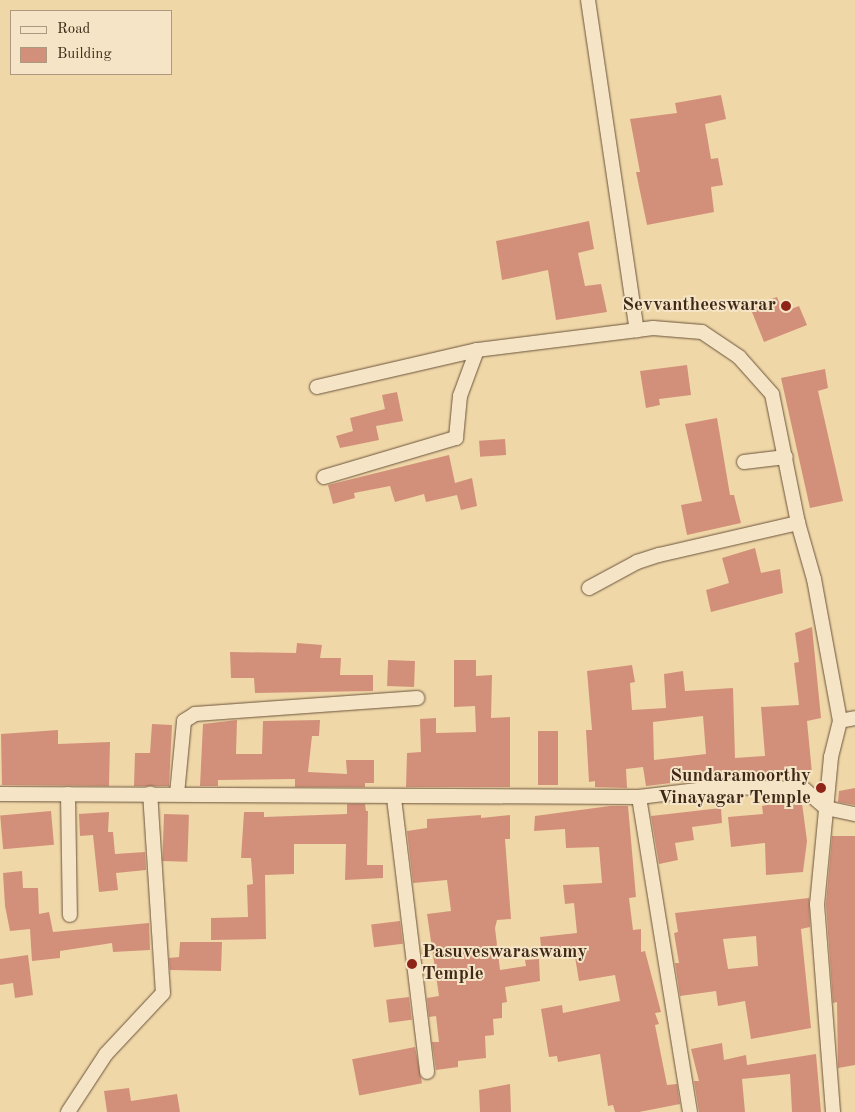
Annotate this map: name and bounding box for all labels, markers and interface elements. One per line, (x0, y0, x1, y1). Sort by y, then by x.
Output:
legend (10, 10, 172, 75)
text: Road (57, 22, 90, 37)
text: Building (57, 47, 112, 62)
place label: Sevvantheeswarar (622, 295, 776, 317)
marker: Sevvantheeswarar (780, 300, 792, 312)
place label: Sundaramoorthy Vinayagar Temple (658, 766, 811, 810)
marker: Sundaramoorthy Vinayagar Temple (815, 782, 827, 794)
place label: Pasuveswaraswamy Temple (422, 942, 587, 986)
marker: Pasuveswaraswamy Temple (406, 958, 418, 970)

